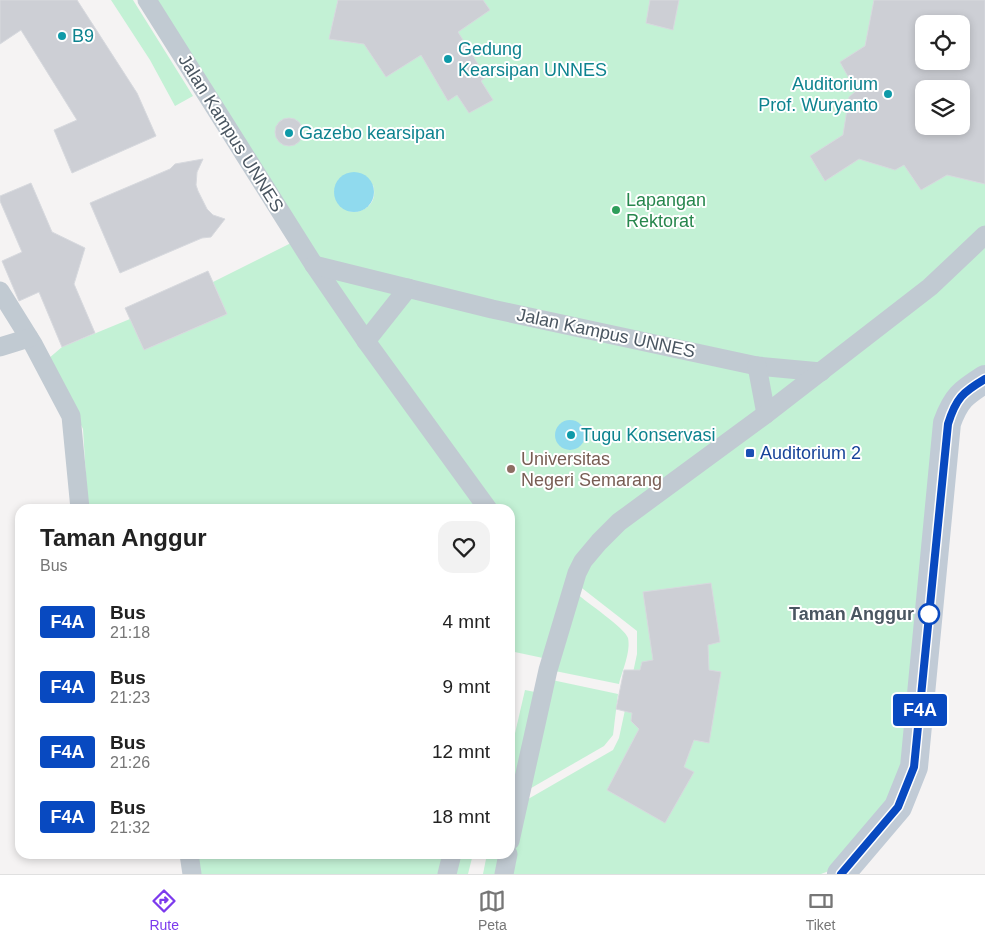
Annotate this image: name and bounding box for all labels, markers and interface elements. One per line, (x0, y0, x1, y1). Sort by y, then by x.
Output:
map controls (915, 15, 970, 135)
button: locate (915, 15, 970, 70)
place label: B9 (72, 26, 94, 46)
marker: B9 (56, 30, 68, 42)
place label: Gedung Kearsipan UNNES (458, 39, 607, 80)
street label: Jalan Kampus UNNES (174, 50, 288, 216)
marker: Gedung Kearsipan UNNES (442, 53, 454, 65)
place label: Auditorium Prof. Wuryanto (758, 74, 878, 115)
button: layers (915, 80, 970, 135)
marker: Auditorium Prof. Wuryanto (882, 88, 894, 100)
place label: Gazebo kearsipan (299, 123, 445, 143)
marker: Gazebo kearsipan (283, 127, 295, 139)
place label: Lapangan Rektorat (626, 190, 706, 231)
marker: Lapangan Rektorat (610, 204, 622, 216)
street label: Jalan Kampus UNNES (515, 304, 697, 362)
place label: Tugu Konservasi (581, 425, 715, 445)
marker: Tugu Konservasi (565, 429, 577, 441)
place label: Auditorium 2 (760, 443, 861, 463)
marker: Auditorium 2 (744, 447, 756, 459)
place label: Universitas Negeri Semarang (521, 449, 662, 490)
marker: Universitas Negeri Semarang (505, 463, 517, 475)
button: heart (438, 521, 490, 573)
text: Taman Anggur (40, 524, 207, 551)
text: Bus (40, 557, 68, 574)
text: Bus (110, 602, 146, 623)
marker: Taman Anggur (918, 603, 940, 625)
place label: Taman Anggur (789, 604, 914, 624)
text: 4 mnt (442, 611, 490, 632)
text: F4A (50, 612, 85, 632)
text: 21:18 (110, 624, 150, 641)
text: Bus (110, 667, 146, 688)
text: 9 mnt (442, 676, 490, 697)
text: F4A (50, 677, 85, 697)
text: 21:23 (110, 689, 150, 706)
line badge: F4A (891, 694, 949, 726)
text: F4A (903, 700, 937, 720)
text: Bus (110, 732, 146, 753)
text: 12 mnt (432, 741, 490, 762)
text: F4A (50, 742, 85, 762)
text: 21:26 (110, 754, 150, 771)
text: Bus (110, 797, 146, 818)
text: 18 mnt (432, 806, 490, 827)
text: F4A (50, 807, 85, 827)
text: 21:32 (110, 819, 150, 836)
tab: Rute (149, 887, 179, 933)
tab: Peta (478, 887, 507, 933)
tab: Tiket (806, 887, 836, 933)

